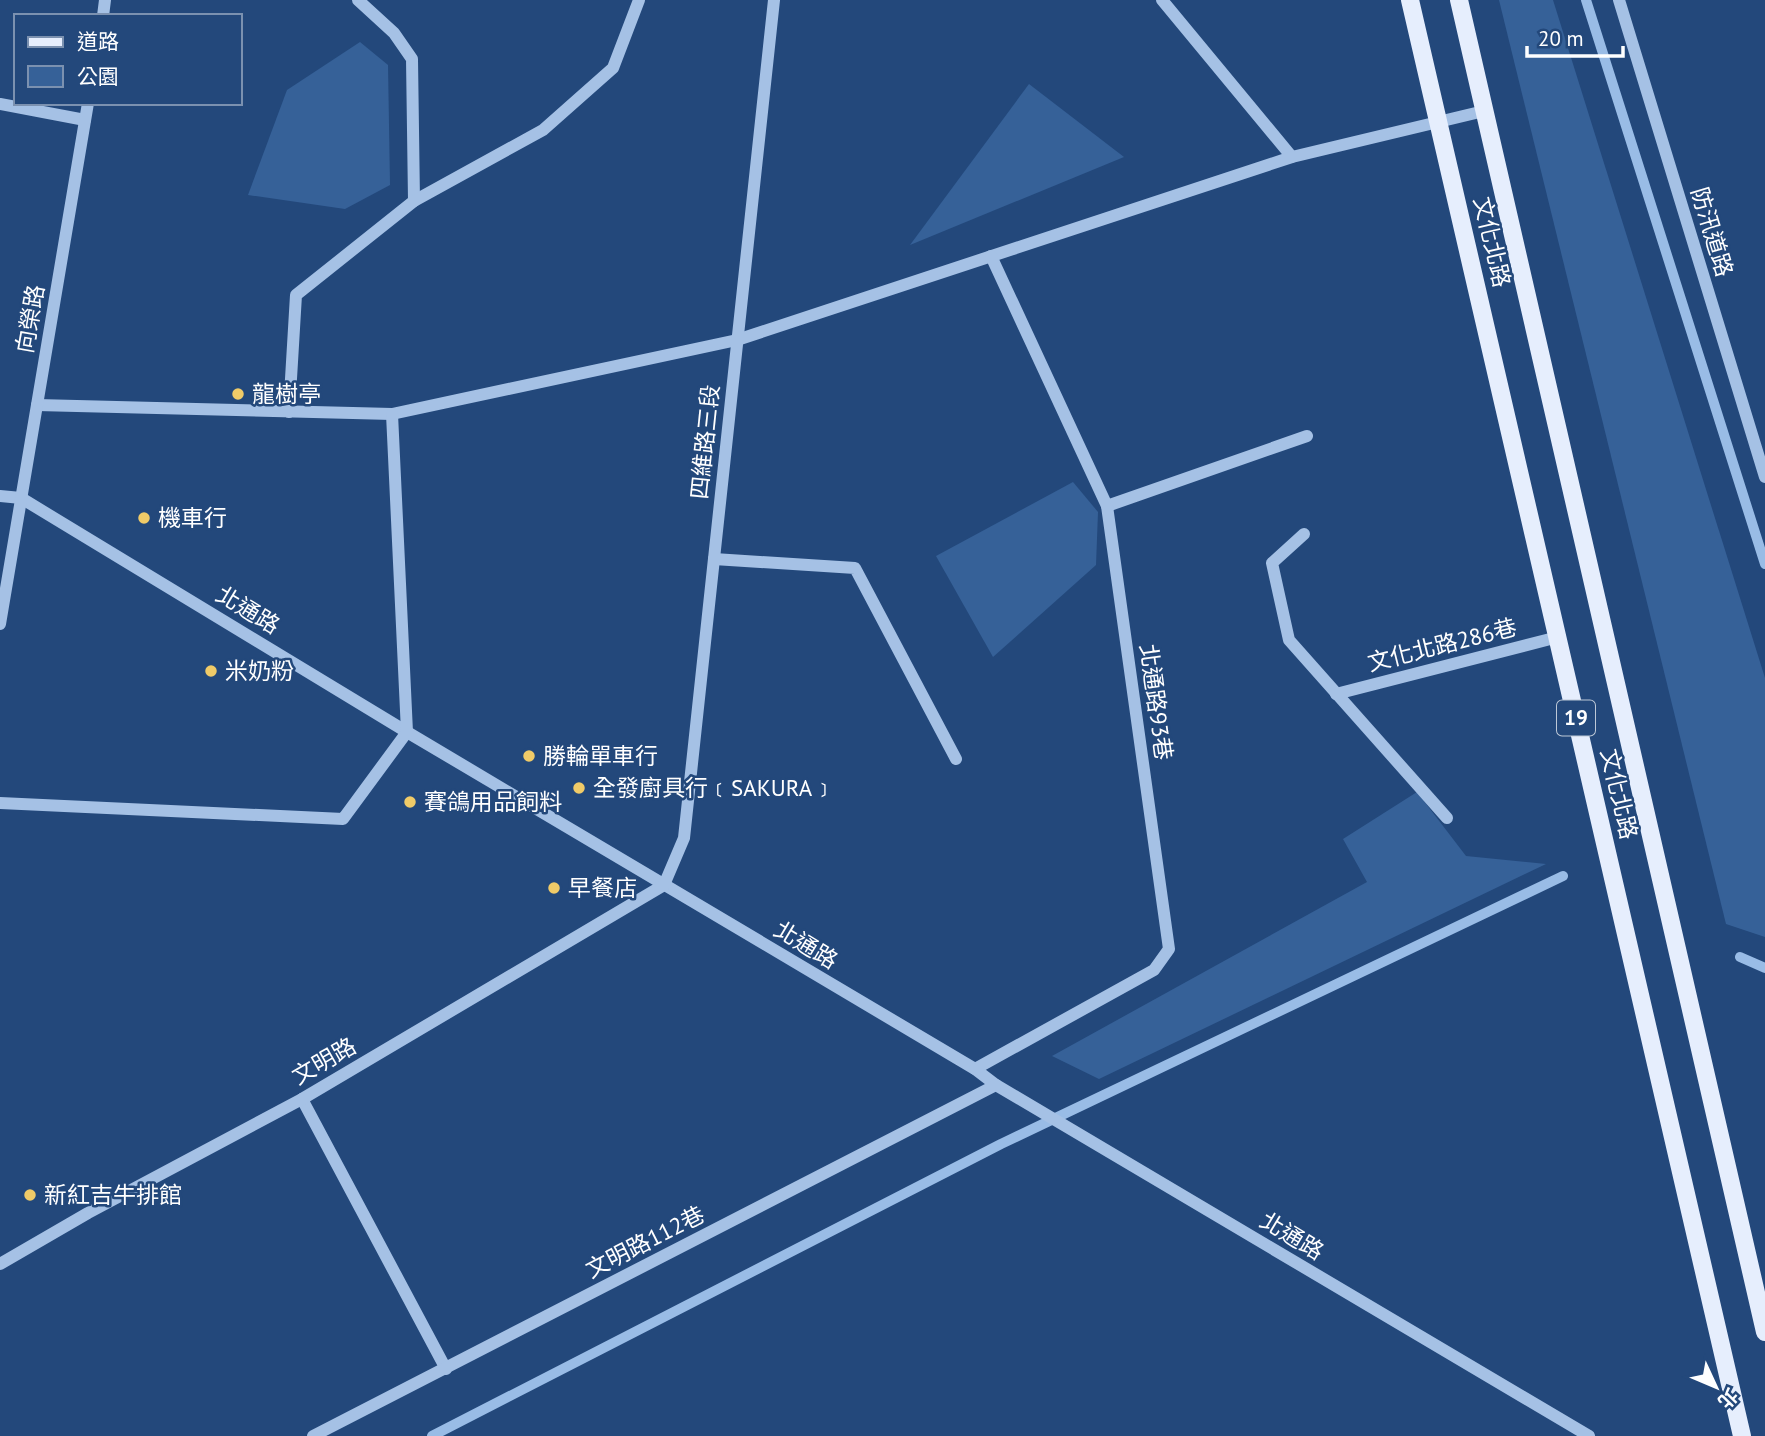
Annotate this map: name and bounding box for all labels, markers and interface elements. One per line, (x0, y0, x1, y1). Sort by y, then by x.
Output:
legend (14, 14, 242, 105)
scale bar (1527, 14, 1623, 58)
text: 20 m (1538, 25, 1584, 52)
text: 道路 (77, 28, 119, 55)
text: 公園 (77, 63, 119, 90)
street label: 防汛道路 (1685, 184, 1740, 280)
street label: 文化北路 (1468, 194, 1517, 290)
street label: 向榮路 (9, 282, 50, 355)
place label: 龍樹亭 (252, 379, 321, 408)
street label: 四維路三段 (684, 383, 725, 501)
marker: 龍樹亭 (230, 386, 246, 402)
place label: 機車行 (158, 503, 227, 532)
marker: 機車行 (136, 510, 152, 526)
street label: 北通路 (211, 579, 285, 640)
street label: 文化北路286巷 (1364, 612, 1519, 677)
street label: 北通路93巷 (1134, 642, 1179, 762)
place label: 米奶粉 (225, 656, 294, 685)
marker: 米奶粉 (203, 663, 219, 679)
road number: 19 (1557, 700, 1595, 736)
place label: 勝輪單車行 (543, 741, 658, 770)
street label: 文化北路 (1595, 746, 1644, 842)
marker: 勝輪單車行 (521, 748, 537, 764)
place label: 全發廚具行﹝SAKURA﹞ (593, 773, 835, 802)
marker: 全發廚具行﹝SAKURA﹞ (571, 780, 587, 796)
place label: 賽鴿用品飼料 (424, 787, 562, 816)
marker: 賽鴿用品飼料 (402, 794, 418, 810)
place label: 早餐店 (568, 873, 637, 902)
marker: 早餐店 (546, 880, 562, 896)
street label: 北通路 (769, 914, 843, 975)
street label: 文明路 (287, 1031, 361, 1090)
place label: 新紅吉牛排館 (44, 1180, 182, 1209)
marker: 新紅吉牛排館 (22, 1187, 38, 1203)
street label: 文明路112巷 (580, 1199, 709, 1284)
street label: 北通路 (1255, 1205, 1329, 1266)
north arrow (1681, 1352, 1751, 1422)
text: 北 (1713, 1384, 1743, 1414)

